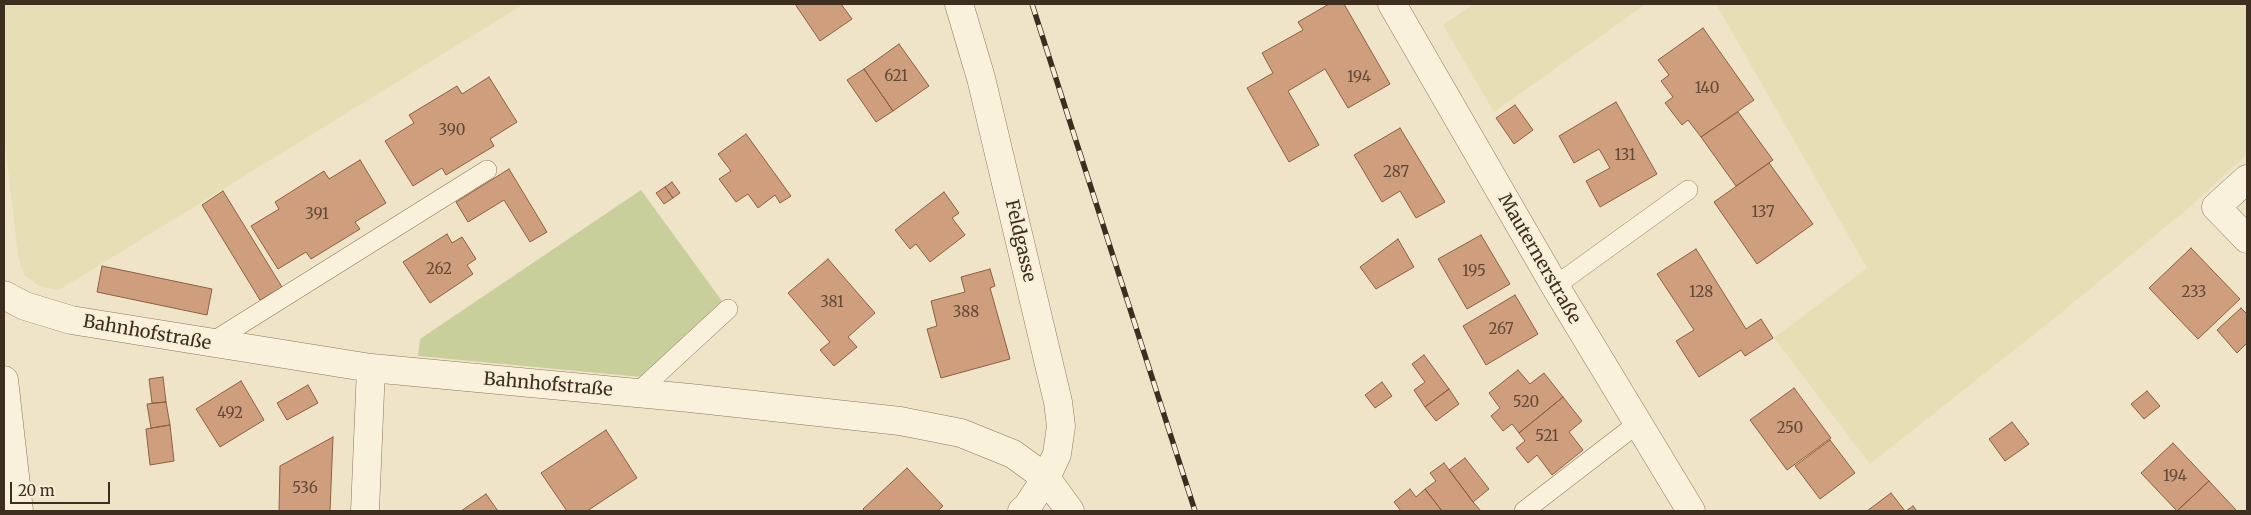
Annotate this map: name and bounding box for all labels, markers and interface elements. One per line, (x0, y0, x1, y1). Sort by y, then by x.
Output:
house number: 621 (884, 68, 908, 86)
house number: 194 (1347, 69, 1371, 87)
house number: 140 (1695, 80, 1719, 98)
house number: 390 (439, 122, 465, 140)
house number: 131 (1614, 147, 1636, 165)
house number: 287 (1383, 164, 1409, 182)
street label: Mauternerstraße (1493, 190, 1585, 328)
street label: Feldgasse (1000, 198, 1040, 284)
house number: 137 (1752, 204, 1774, 222)
house number: 391 (305, 206, 329, 224)
house number: 262 (426, 261, 452, 279)
house number: 195 (1462, 263, 1486, 281)
house number: 128 (1689, 284, 1713, 302)
house number: 233 (2182, 284, 2206, 302)
house number: 381 (820, 294, 844, 312)
house number: 388 (953, 304, 979, 322)
street label: Bahnhofstraße (81, 311, 213, 355)
house number: 267 (1488, 321, 1514, 339)
street label: Bahnhofstraße (482, 369, 614, 401)
house number: 520 (1513, 394, 1539, 412)
house number: 492 (217, 405, 243, 423)
house number: 250 (1777, 420, 1803, 438)
house number: 521 (1535, 428, 1559, 446)
house number: 194 (2163, 468, 2187, 486)
scale bar (12, 472, 112, 504)
house number: 536 (292, 480, 318, 498)
text: 20 m (18, 481, 55, 500)

